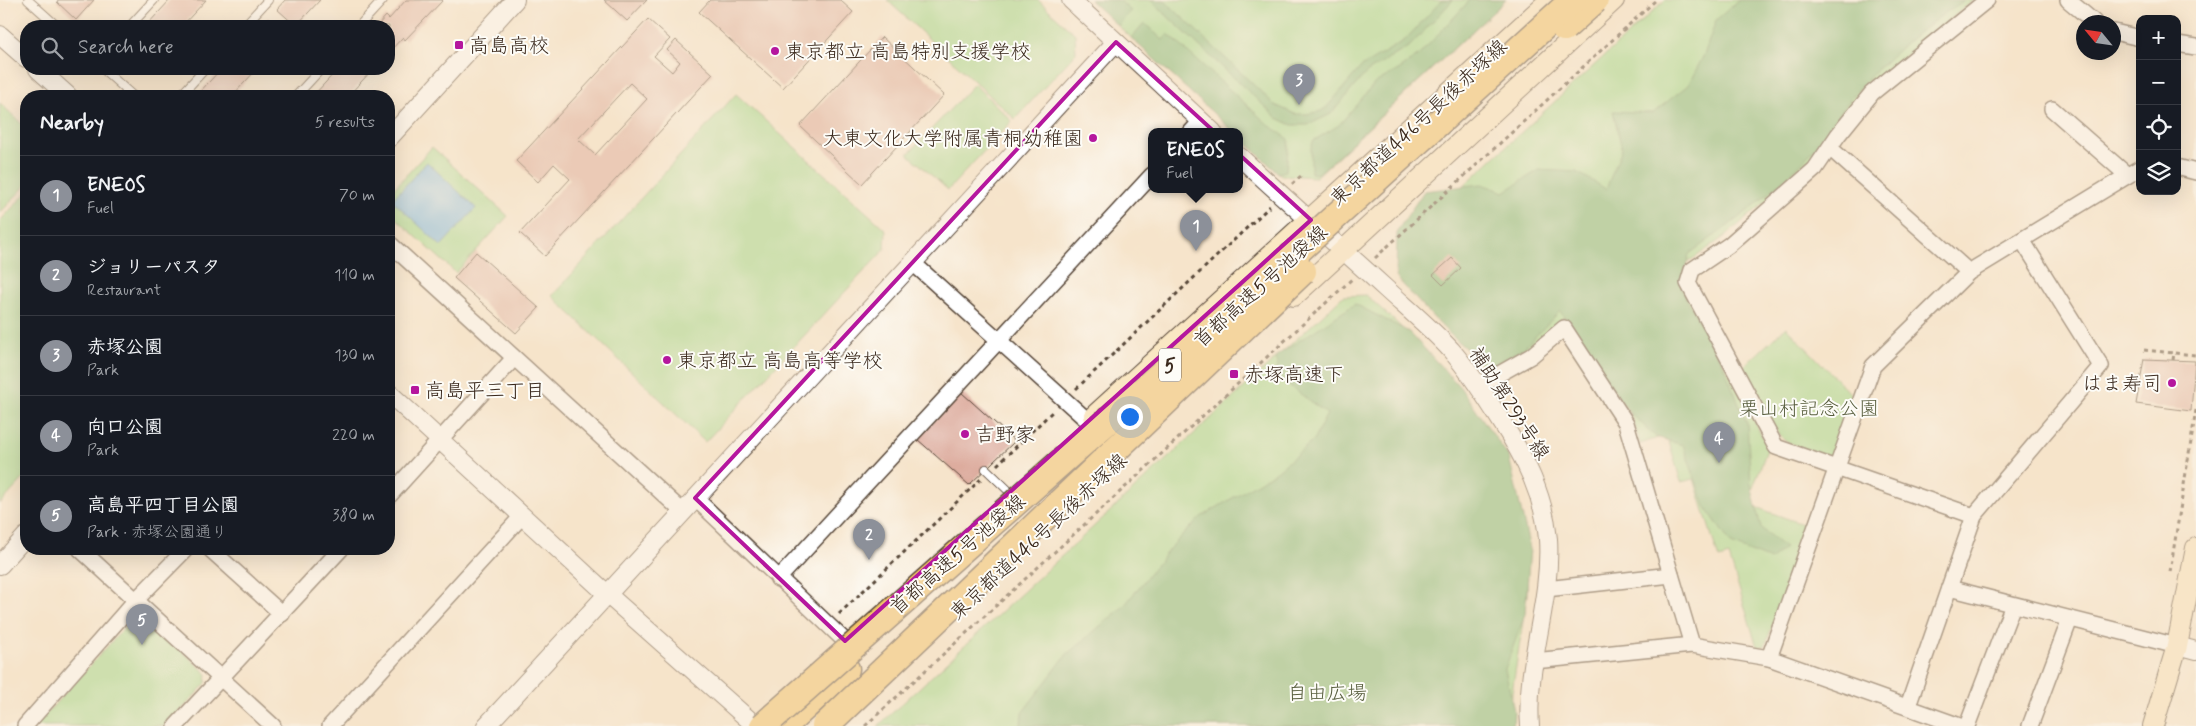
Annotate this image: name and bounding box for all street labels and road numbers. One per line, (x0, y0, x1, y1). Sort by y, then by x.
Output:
street label: 東京都道446号長後赤塚線 (1325, 34, 1514, 212)
street label: 首都高速5号池袋線 (1188, 220, 1334, 355)
street label: 補助第293号線 (1462, 342, 1555, 466)
road number: 5 (1159, 348, 1181, 382)
street label: 東京都道446号長後赤塚線 (945, 448, 1134, 626)
street label: 首都高速5号池袋線 (884, 489, 1032, 622)

